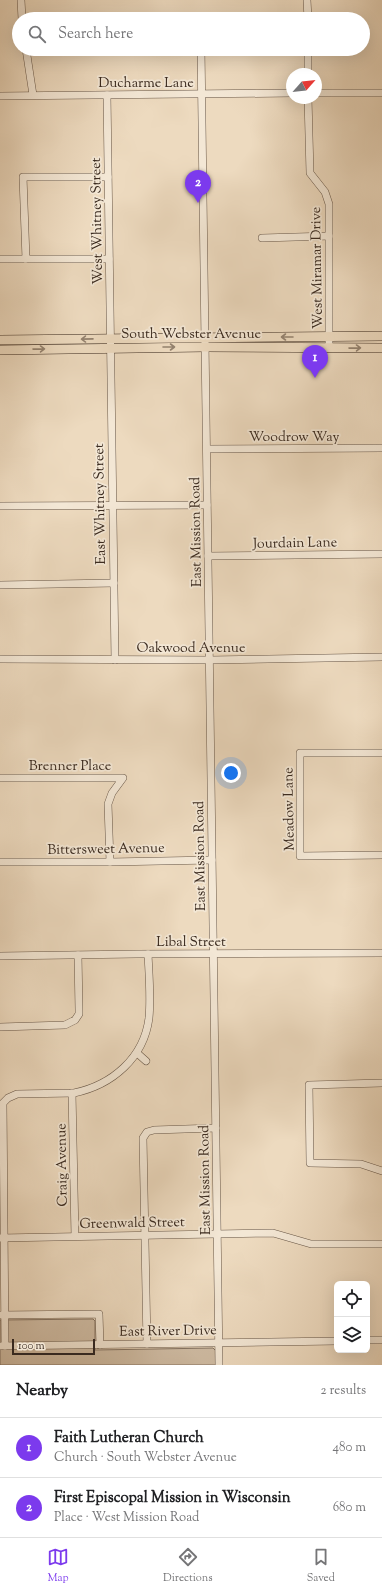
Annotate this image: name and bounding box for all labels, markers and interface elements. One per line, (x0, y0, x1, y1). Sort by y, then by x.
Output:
search box (12, 12, 370, 56)
icon: search (26, 23, 48, 45)
text: Search here (58, 24, 133, 45)
north arrow (286, 68, 322, 104)
street label: Ducharme Lane (98, 74, 194, 94)
street label: West Whitney Street (87, 157, 109, 285)
pin: 2 (185, 170, 211, 203)
street label: West Miramar Drive (307, 207, 329, 329)
street label: South Webster Avenue (121, 325, 261, 345)
one-way arrow (281, 333, 294, 341)
one-way arrow (81, 335, 94, 342)
one-way arrow (162, 343, 175, 351)
one-way arrow (348, 344, 361, 352)
one-way arrow (32, 345, 45, 353)
pin: 1 (302, 345, 328, 378)
street label: Woodrow Way (248, 428, 340, 448)
street label: East Whitney Street (90, 443, 112, 565)
street label: East Mission Road (186, 477, 208, 587)
street label: Jourdain Lane (252, 533, 337, 555)
street label: Oakwood Avenue (137, 639, 245, 659)
street label: Brenner Place (29, 757, 111, 777)
your location (221, 763, 241, 783)
street label: Meadow Lane (279, 767, 301, 851)
street label: East Mission Road (190, 801, 212, 911)
street label: Bittersweet Avenue (47, 839, 165, 861)
street label: Libal Street (156, 933, 226, 953)
street label: Craig Avenue (52, 1123, 74, 1207)
street label: East Mission Road (195, 1125, 217, 1235)
street label: Greenwald Street (79, 1213, 185, 1235)
map controls (334, 1281, 370, 1353)
button: locate (334, 1281, 370, 1317)
button: layers (334, 1317, 370, 1353)
street label: East River Drive (119, 1321, 217, 1343)
scale bar (12, 1337, 95, 1356)
text: 100 m (18, 1338, 45, 1354)
text: Nearby (16, 1379, 68, 1403)
text: 2 results (321, 1382, 366, 1400)
text: Faith Lutheran Church (54, 1428, 204, 1449)
text: 1 (27, 1439, 31, 1457)
text: 480 m (333, 1439, 366, 1457)
text: Church · South Webster Avenue (54, 1449, 237, 1467)
text: First Episcopal Mission in Wisconsin (54, 1488, 291, 1509)
text: 2 (26, 1499, 32, 1517)
text: 680 m (333, 1499, 366, 1517)
text: Place · West Mission Road (54, 1509, 199, 1527)
tab: Map (47, 1546, 69, 1586)
tab: Directions (163, 1546, 213, 1586)
tab: Saved (307, 1546, 335, 1586)

